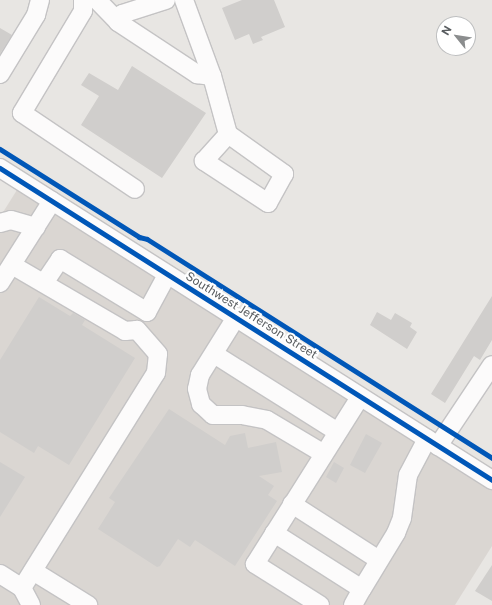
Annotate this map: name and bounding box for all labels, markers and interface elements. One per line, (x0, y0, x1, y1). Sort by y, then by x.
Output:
north arrow (436, 16, 476, 56)
text: N (439, 24, 454, 37)
street label: Southwest Jefferson Street (183, 270, 319, 362)

